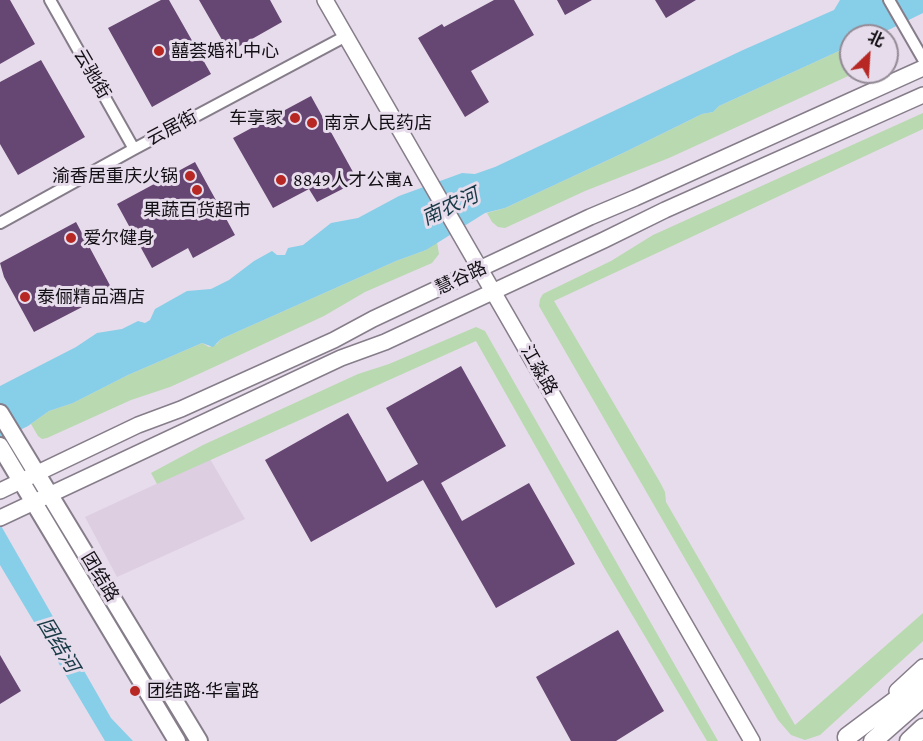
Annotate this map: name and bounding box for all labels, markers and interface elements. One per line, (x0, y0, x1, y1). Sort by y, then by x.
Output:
north arrow (839, 24, 899, 84)
text: 北 (865, 28, 887, 50)
place label: 囍荟婚礼中心 (171, 40, 279, 62)
marker: 囍荟婚礼中心 (152, 44, 166, 58)
street label: 云驰街 (69, 45, 115, 103)
street label: 云居街 (143, 106, 201, 150)
place label: 车享家 (229, 107, 283, 129)
marker: 车享家 (288, 111, 302, 125)
place label: 南京人民药店 (324, 112, 432, 134)
marker: 南京人民药店 (305, 116, 319, 130)
place label: 渝香居重庆火锅 (52, 165, 178, 187)
marker: 渝香居重庆火锅 (183, 169, 197, 183)
place label: 8849人才公寓A (293, 169, 413, 191)
marker: 8849人才公寓A (274, 173, 288, 187)
marker: 果蔬百货超市 (190, 183, 204, 197)
water label: 南农河 (418, 183, 482, 231)
place label: 果蔬百货超市 (143, 199, 251, 221)
place label: 爱尔健身 (83, 227, 155, 249)
marker: 爱尔健身 (64, 231, 78, 245)
street label: 慧谷路 (432, 257, 490, 299)
place label: 泰俪精品酒店 (37, 286, 145, 308)
marker: 泰俪精品酒店 (18, 290, 32, 304)
street label: 江淼路 (516, 341, 562, 399)
street label: 团结路 (77, 548, 123, 606)
water label: 团结河 (32, 613, 84, 677)
place label: 团结路·华富路 (147, 680, 259, 702)
marker: 团结路·华富路 (128, 684, 142, 698)

